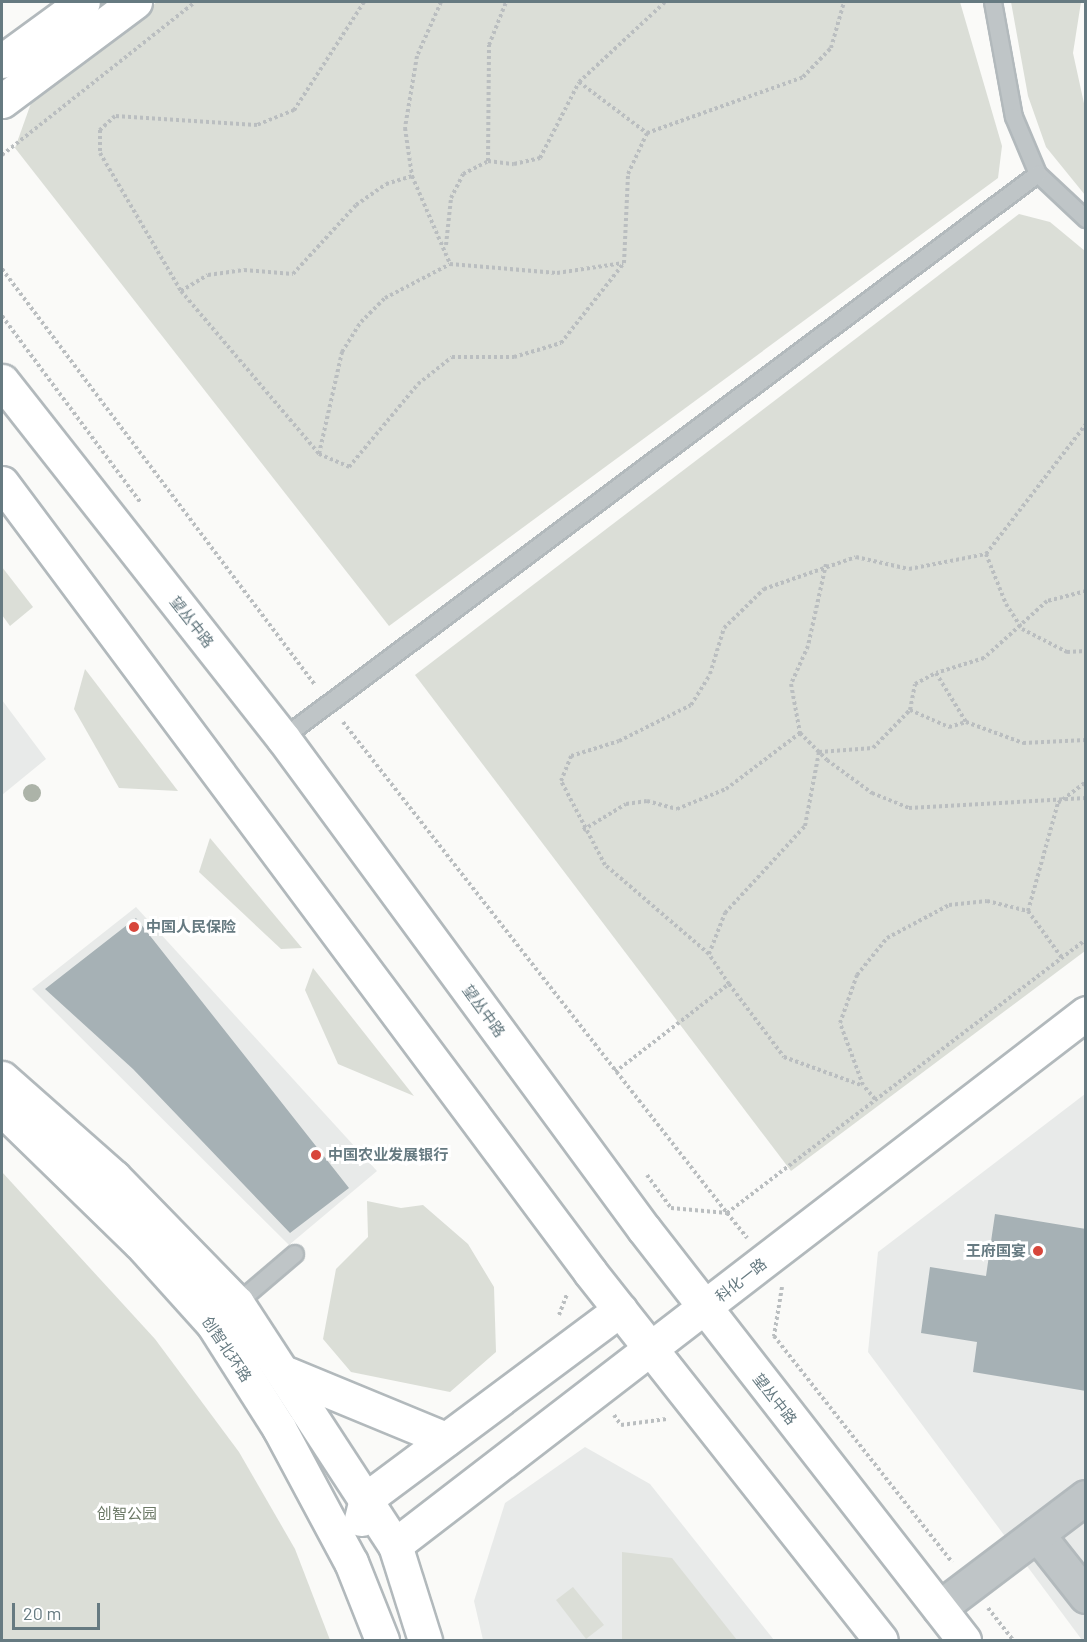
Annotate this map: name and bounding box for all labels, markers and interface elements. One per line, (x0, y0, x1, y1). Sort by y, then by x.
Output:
street label: 望丛中路 (166, 593, 218, 651)
place label: 中国人民保险 (146, 918, 236, 936)
marker: 中国人民保险 (127, 920, 141, 934)
street label: 望丛中路 (459, 981, 509, 1041)
place label: 中国农业发展银行 (328, 1146, 448, 1164)
marker: 中国农业发展银行 (309, 1148, 323, 1162)
place label: 王府国宴 (966, 1242, 1026, 1260)
marker: 王府国宴 (1031, 1244, 1045, 1258)
street label: 科化一路 (712, 1254, 770, 1306)
street label: 创智北环路 (199, 1313, 255, 1385)
street label: 望丛中路 (749, 1370, 801, 1428)
park label: 创智公园 (97, 1505, 157, 1523)
scale bar (15, 1591, 104, 1629)
text: 20 m (23, 1602, 61, 1624)

